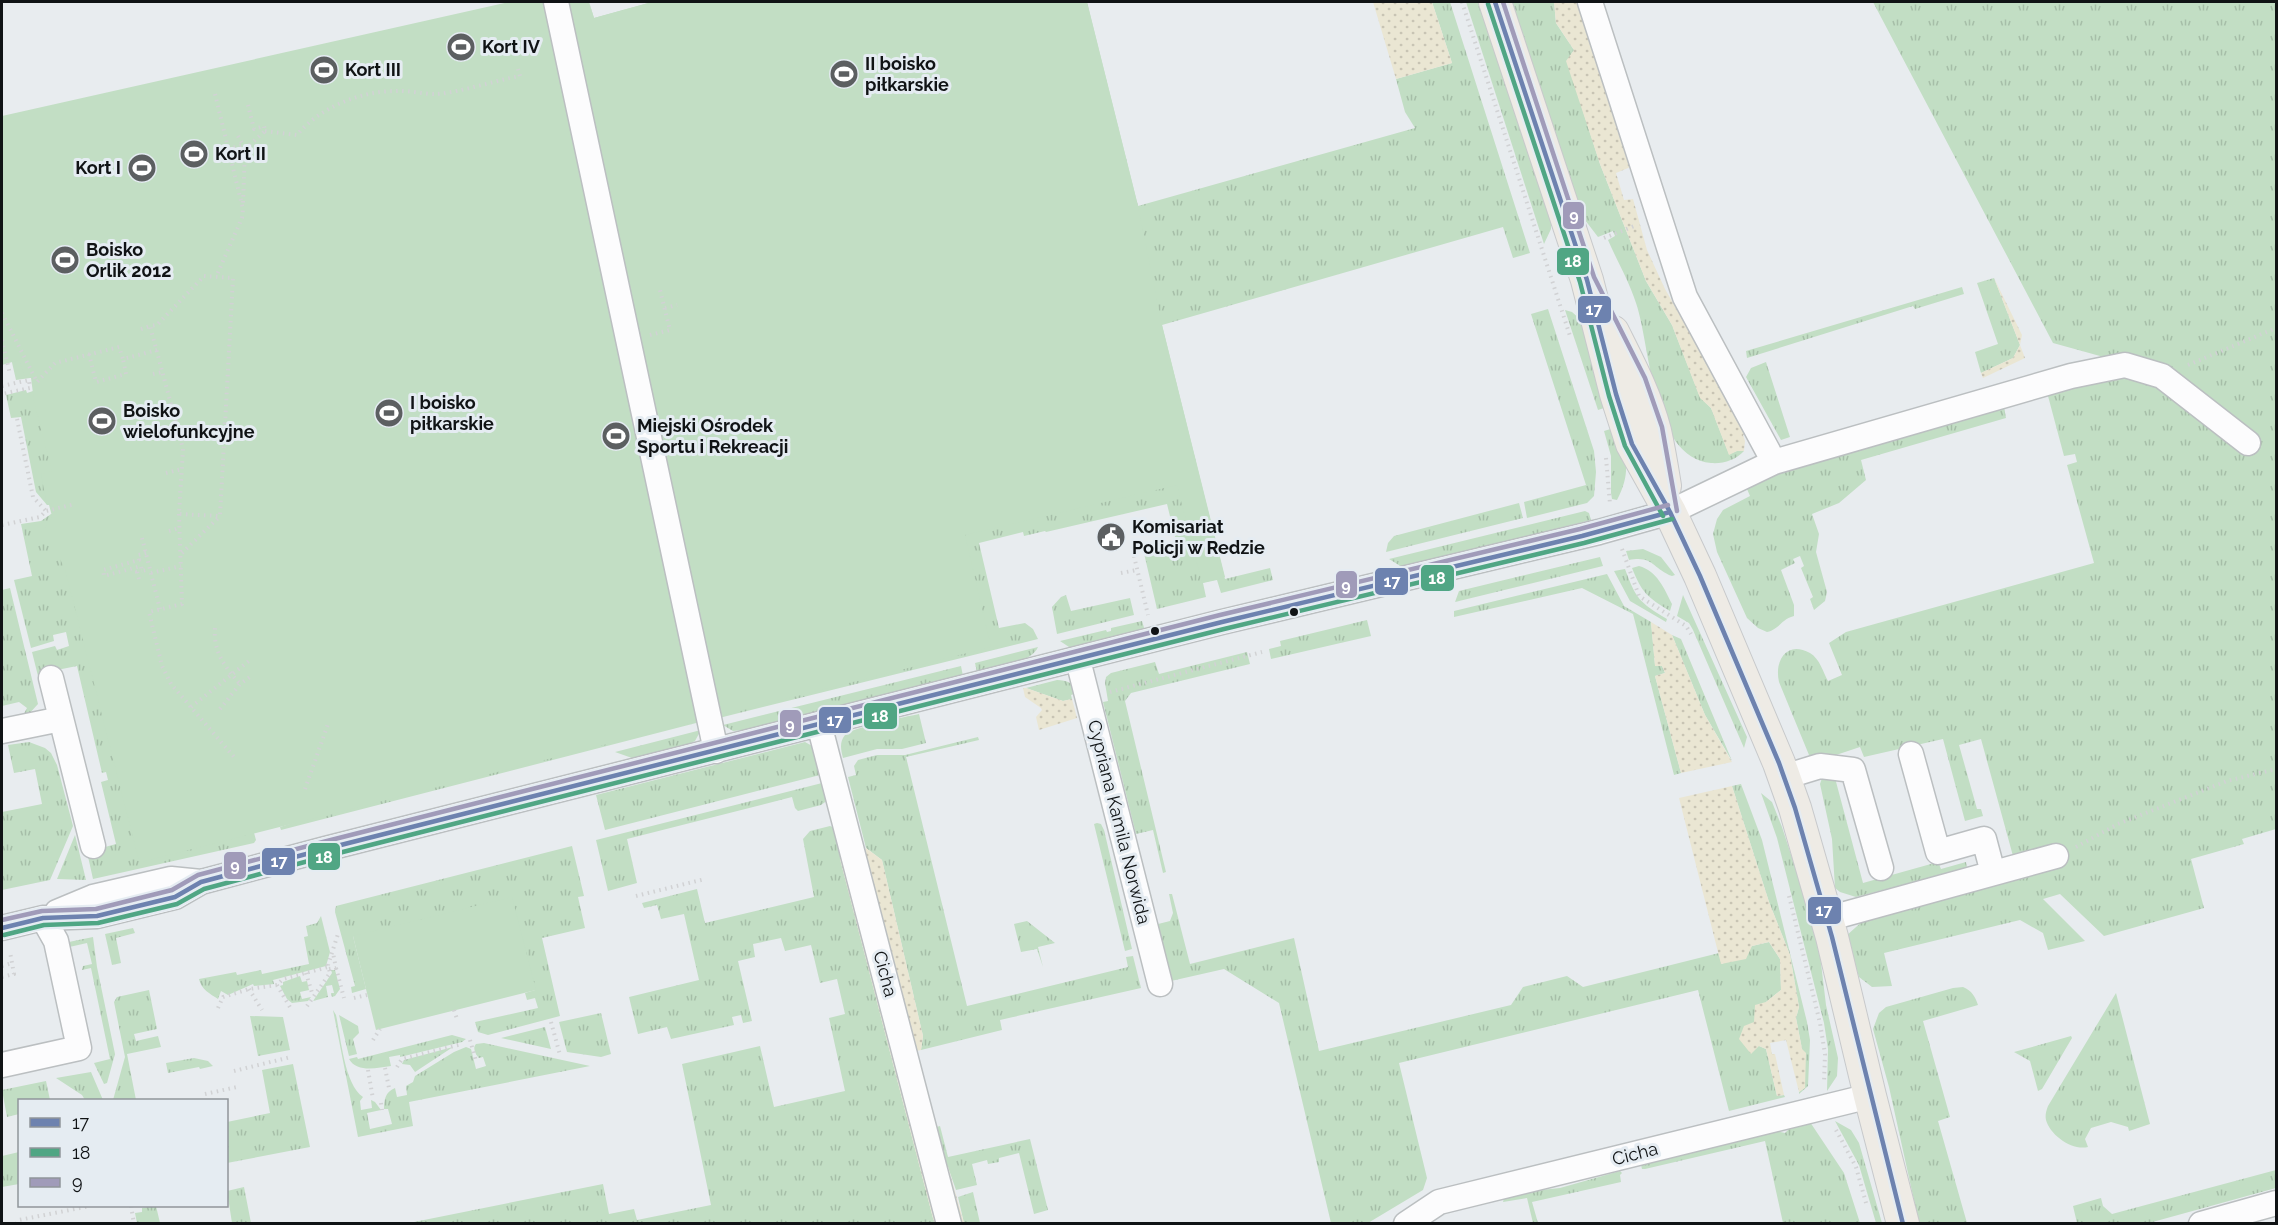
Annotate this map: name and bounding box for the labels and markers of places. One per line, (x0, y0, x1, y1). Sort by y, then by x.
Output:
sports icon: Kort IV (445, 31, 477, 63)
place label: Kort IV (482, 36, 541, 57)
place label: II boisko piłkarskie (865, 53, 949, 95)
sports icon: Kort III (308, 54, 340, 86)
sports icon: II boisko piłkarskie (828, 58, 860, 90)
place label: Kort III (345, 59, 401, 80)
sports icon: Kort II (178, 138, 210, 170)
place label: Kort II (215, 143, 266, 164)
sports icon: Kort I (126, 152, 158, 184)
place label: Kort I (75, 157, 121, 178)
place label: Boisko Orlik 2012 (86, 239, 171, 281)
sports icon: Boisko Orlik 2012 (49, 244, 81, 276)
place label: I boisko piłkarskie (410, 392, 494, 434)
sports icon: I boisko piłkarskie (373, 397, 405, 429)
place label: Boisko wielofunkcyjne (123, 400, 255, 442)
sports icon: Boisko wielofunkcyjne (86, 405, 118, 437)
place label: Miejski Ośrodek Sportu i Rekreacji (637, 415, 788, 457)
sports icon: Miejski Ośrodek Sportu i Rekreacji (600, 420, 632, 452)
place label: Komisariat Policji w Redzie (1132, 516, 1265, 558)
public building icon: Komisariat Policji w Redzie (1095, 521, 1127, 553)
unlabelled marker (1288, 606, 1300, 618)
unlabelled marker (1149, 625, 1161, 637)

